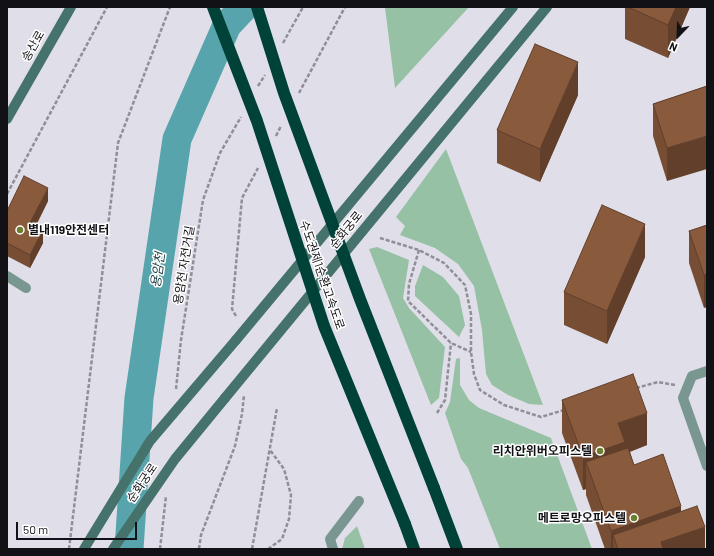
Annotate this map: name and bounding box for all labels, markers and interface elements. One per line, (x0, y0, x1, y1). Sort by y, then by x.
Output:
north arrow (658, 16, 698, 56)
street label: 송산로 (18, 28, 48, 64)
text: N (667, 40, 679, 55)
street label: 순화궁로 (327, 208, 365, 252)
street label: 수도권제1순환고속도로 (297, 218, 347, 332)
place label: 별내119안전센터 (28, 223, 109, 237)
marker: 별내119안전센터 (15, 225, 25, 235)
street label: 용암천 자전거길 (171, 225, 197, 305)
water label: 용암천 (148, 251, 168, 289)
place label: 리치안위버오피스텔 (493, 444, 592, 458)
marker: 리치안위버오피스텔 (595, 446, 605, 456)
street label: 순화궁로 (124, 461, 160, 505)
place label: 메트로망오피스텔 (538, 511, 626, 525)
marker: 메트로망오피스텔 (629, 513, 639, 523)
scale bar (18, 514, 139, 540)
text: 50 m (23, 522, 48, 536)

